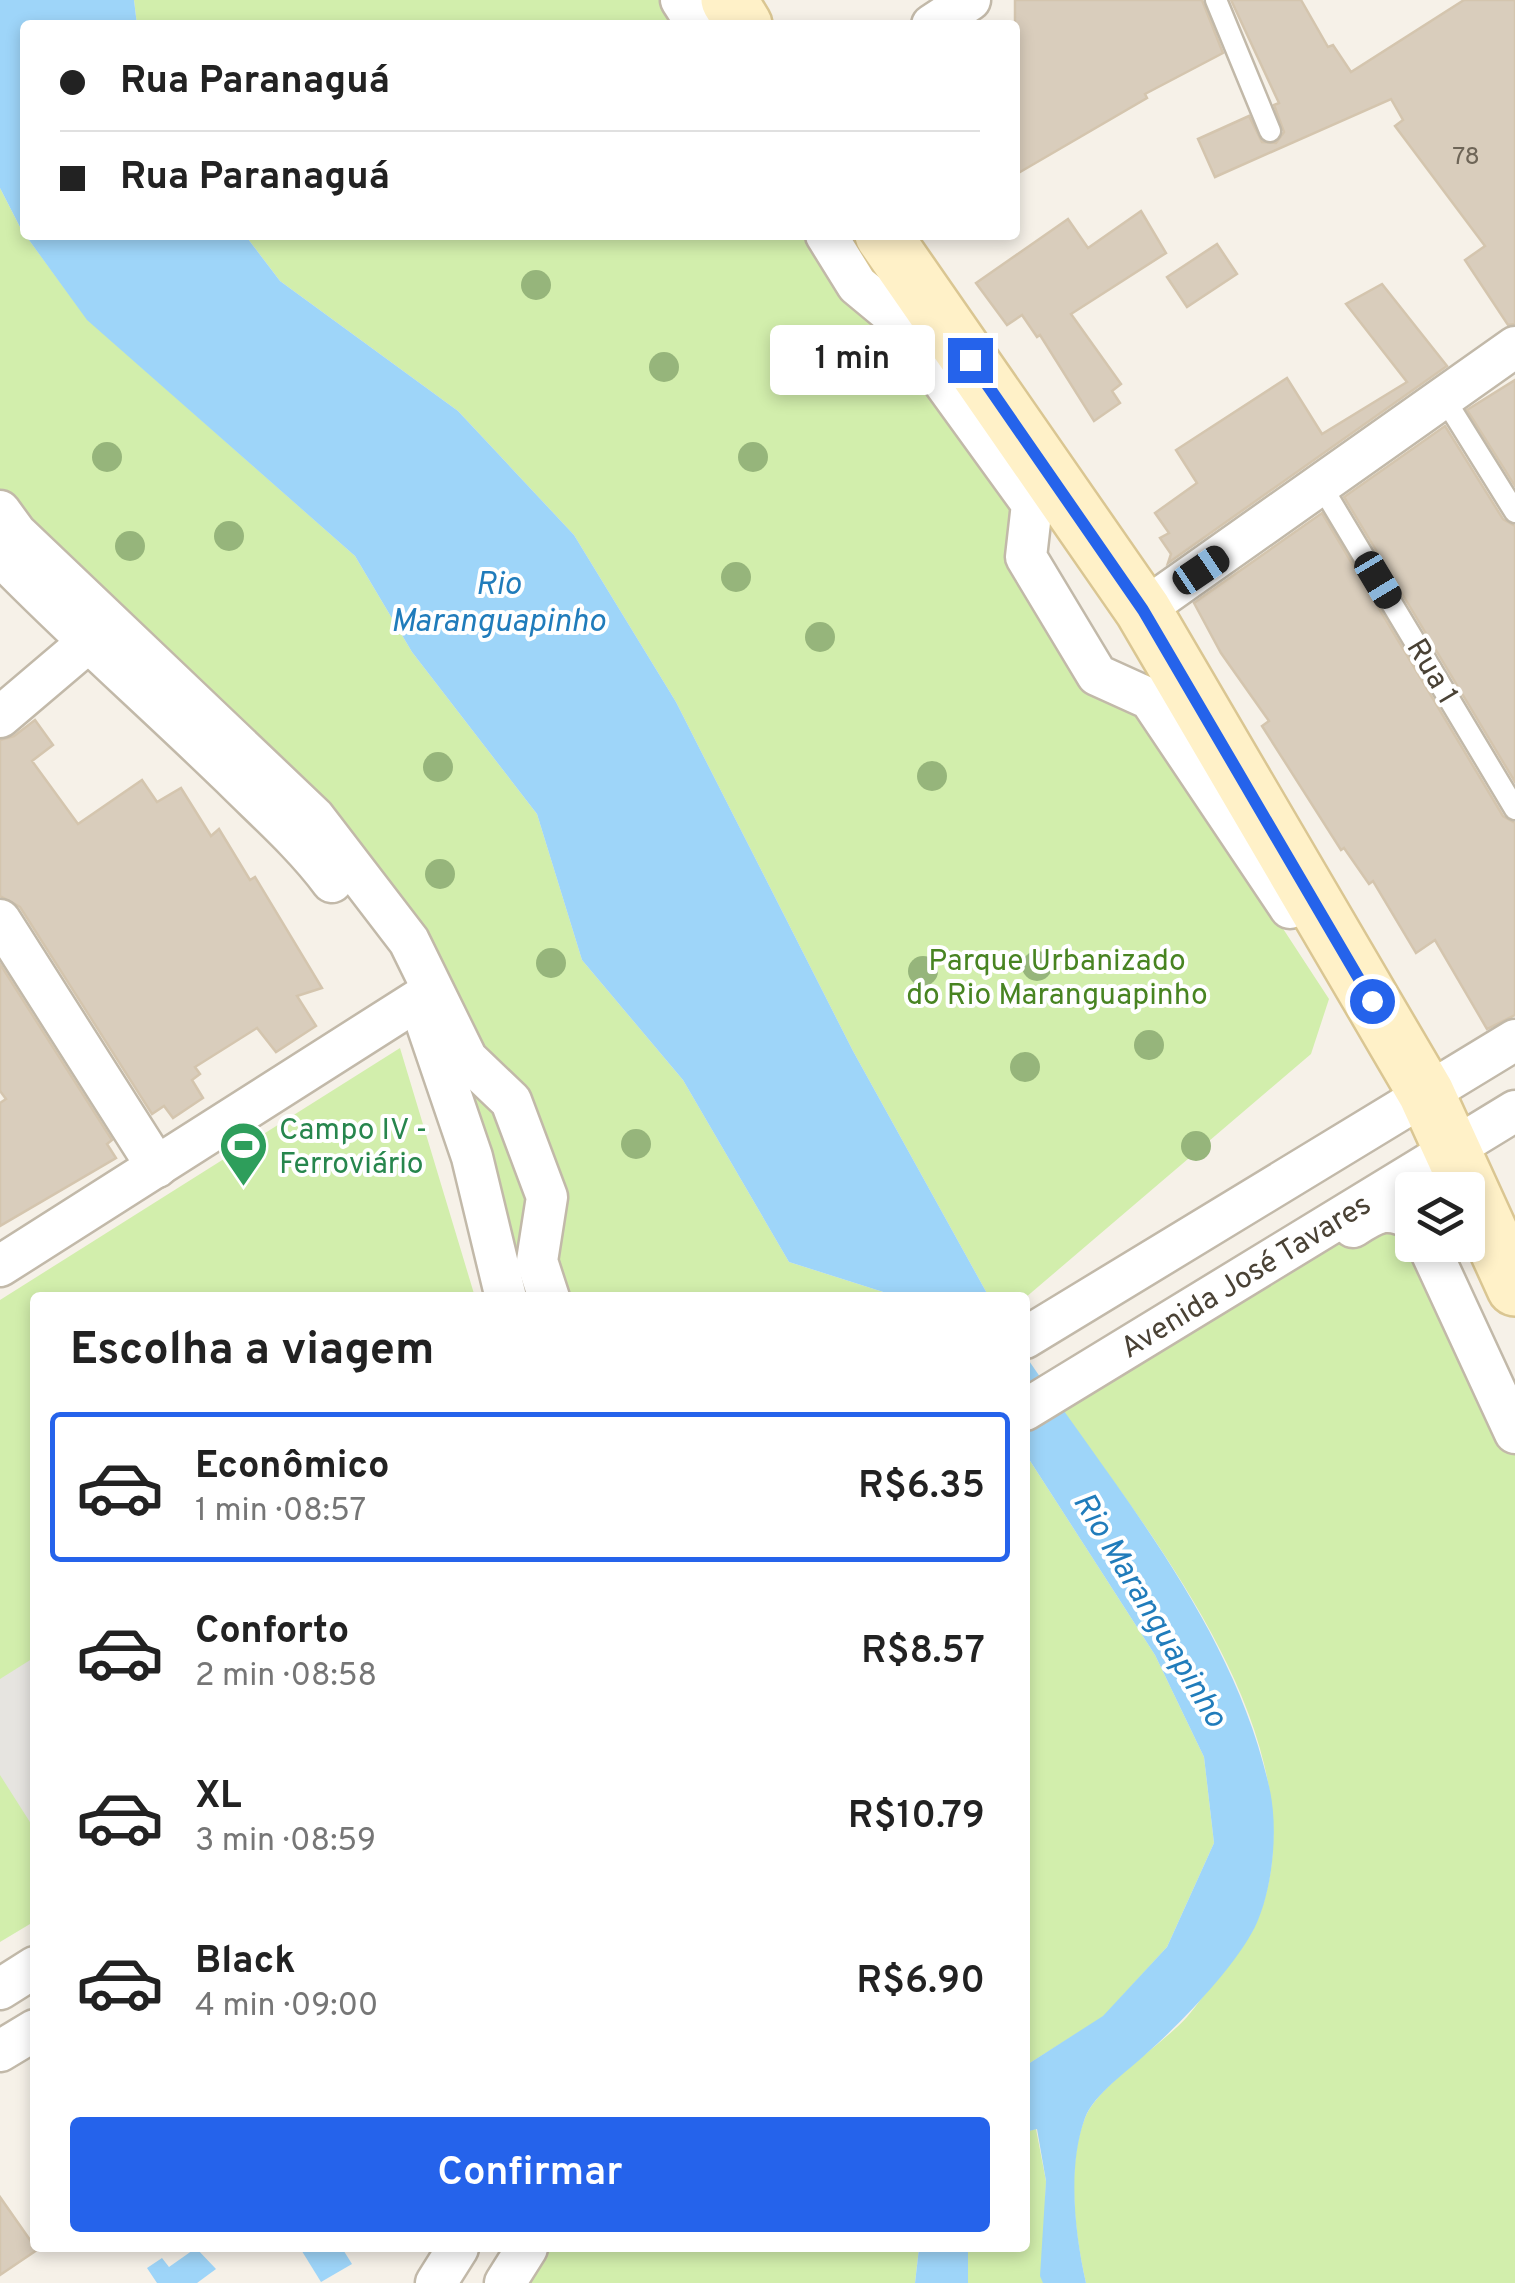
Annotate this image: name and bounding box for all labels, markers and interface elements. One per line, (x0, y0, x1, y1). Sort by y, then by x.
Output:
text: Rua Paranaguá (120, 58, 390, 107)
house number: 78 (1452, 142, 1480, 174)
text: Rua Paranaguá (120, 154, 390, 203)
callout: 1 min (770, 325, 935, 395)
route end (948, 338, 993, 383)
text: 1 min (815, 340, 890, 380)
car (1168, 541, 1234, 599)
car (1350, 547, 1406, 613)
water label: Rio Maranguapinho (391, 566, 606, 643)
street label: Rua 1 (1397, 632, 1465, 712)
park label: Parque Urbanizado do Rio Maranguapinho (906, 944, 1208, 1015)
route start (1350, 979, 1395, 1024)
place label: Campo IV - Ferroviário (279, 1113, 427, 1184)
sports icon: Campo IV - Ferroviário (218, 1120, 270, 1188)
map controls (1395, 1172, 1485, 1262)
button: layers (1395, 1172, 1485, 1262)
street label: Avenida José Tavares (1115, 1187, 1378, 1368)
text: Escolha a viagem (70, 1323, 435, 1380)
icon: car (75, 1442, 165, 1532)
text: Econômico (195, 1443, 390, 1492)
text: R$6.35 (858, 1463, 985, 1512)
water label: Rio Maranguapinho (1062, 1486, 1235, 1736)
text: 1 min · 08:57 (195, 1492, 366, 1532)
icon: car (75, 1607, 165, 1697)
text: Conforto (195, 1608, 349, 1657)
text: R$8.57 (861, 1628, 985, 1677)
text: 2 min · 08:58 (195, 1657, 377, 1697)
icon: car (75, 1772, 165, 1862)
text: XL (195, 1773, 242, 1822)
text: R$10.79 (848, 1793, 985, 1842)
text: 3 min · 08:59 (195, 1822, 376, 1862)
icon: car (75, 1937, 165, 2027)
text: Black (195, 1938, 295, 1987)
text: R$6.90 (856, 1958, 985, 2007)
text: 4 min · 09:00 (195, 1987, 378, 2027)
button: Confirmar (70, 2117, 990, 2232)

